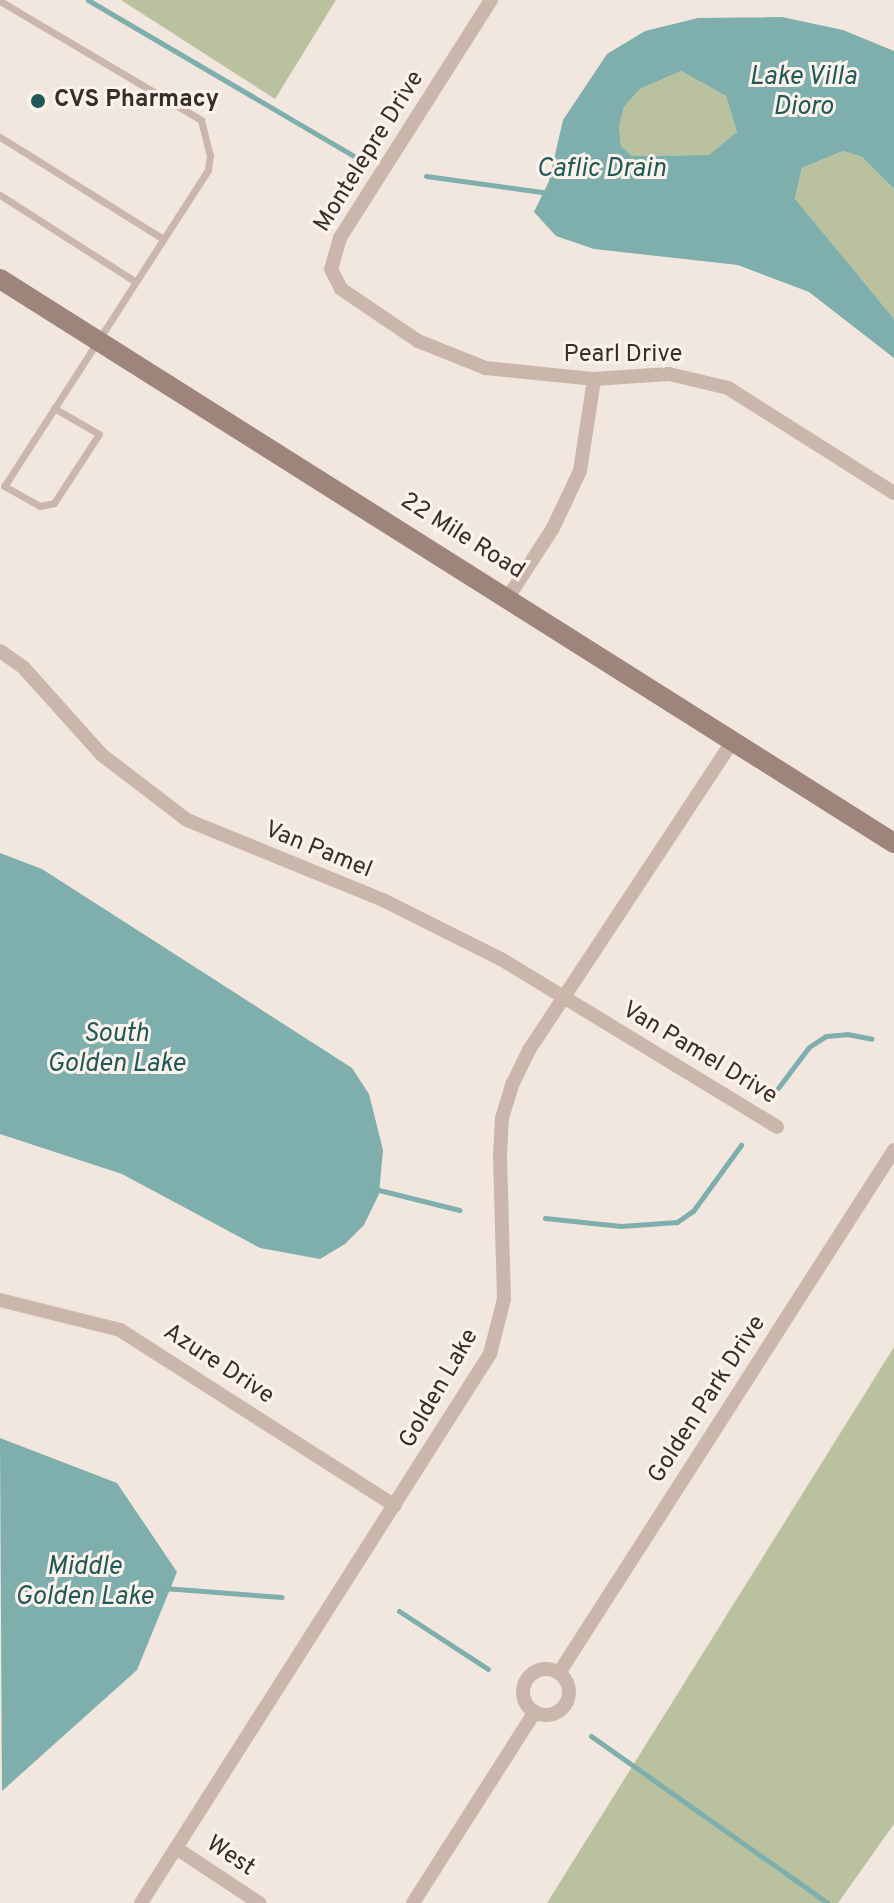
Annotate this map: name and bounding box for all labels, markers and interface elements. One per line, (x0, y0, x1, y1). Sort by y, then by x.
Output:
water label: Lake Villa Dioro (749, 62, 857, 124)
street label: Montelepre Drive (309, 66, 431, 238)
place label: CVS Pharmacy (54, 87, 219, 115)
marker: CVS Pharmacy (29, 92, 47, 110)
water label: Caflic Drain (536, 154, 666, 186)
street label: Pearl Drive (564, 342, 682, 370)
street label: 22 Mile Road (395, 487, 529, 587)
street label: Van Pamel (260, 816, 376, 886)
street label: Van Pamel Drive (616, 996, 782, 1112)
water label: South Golden Lake (47, 1019, 185, 1080)
street label: Golden Park Drive (643, 1311, 773, 1489)
street label: Azure Drive (157, 1319, 279, 1411)
street label: Golden Lake (394, 1324, 486, 1454)
water label: Middle Golden Lake (15, 1552, 153, 1614)
street label: West (200, 1831, 260, 1883)

